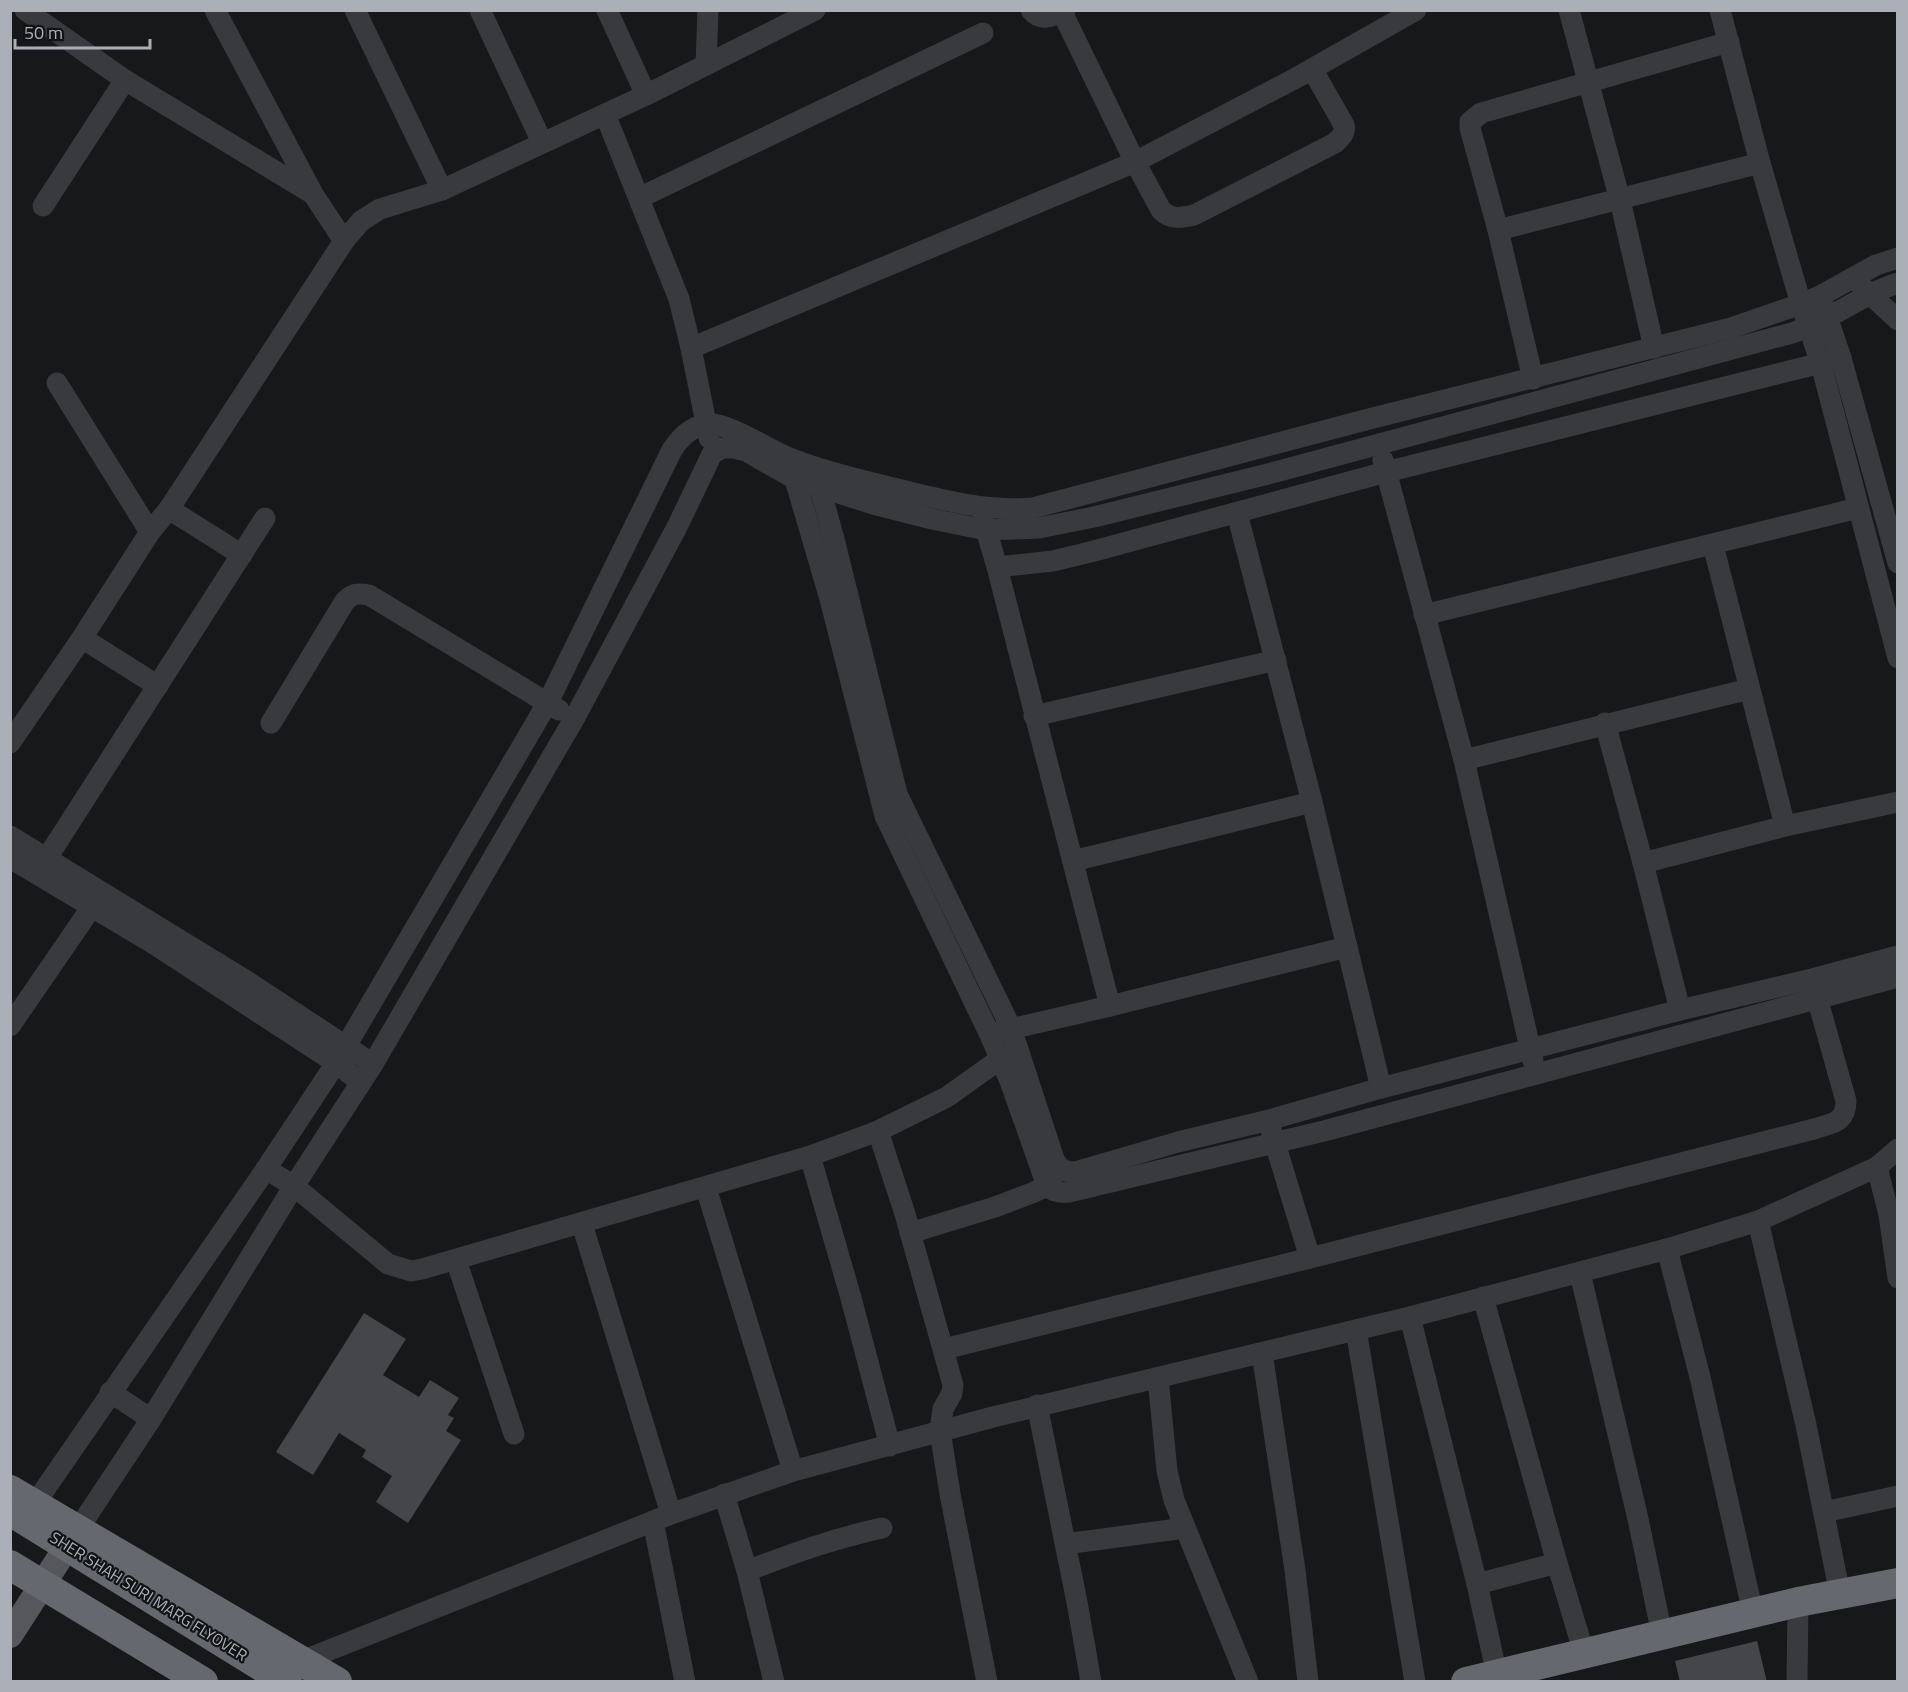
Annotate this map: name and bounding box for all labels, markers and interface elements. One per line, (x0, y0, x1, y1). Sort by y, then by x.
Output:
scale bar (15, 12, 150, 50)
text: 50 m (24, 19, 63, 46)
street label: SHER SHAH SURI MARG FLYOVER (46, 1525, 252, 1667)

